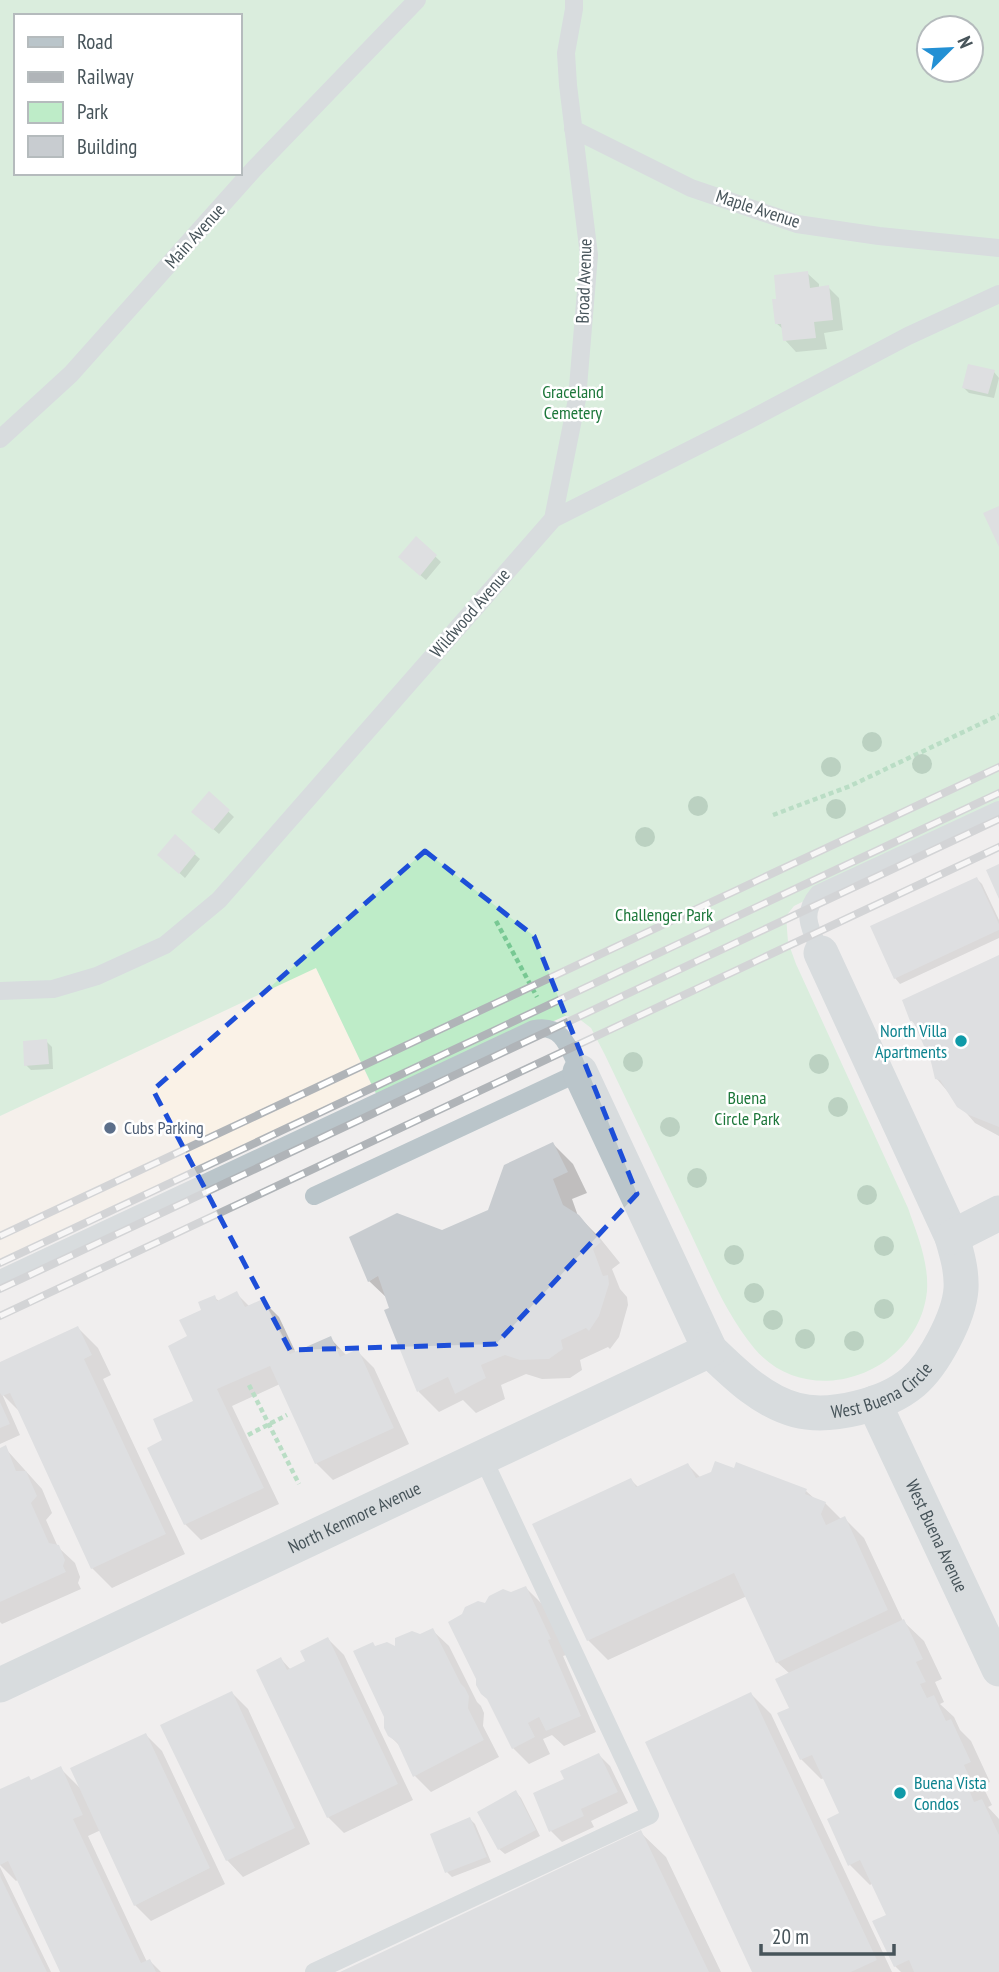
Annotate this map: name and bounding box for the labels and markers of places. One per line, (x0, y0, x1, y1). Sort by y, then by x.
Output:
place label: North Villa Apartments (875, 1019, 947, 1063)
marker: North Villa Apartments (953, 1033, 969, 1049)
place label: Cubs Parking (124, 1116, 204, 1139)
marker: Cubs Parking (102, 1120, 118, 1136)
place label: Buena Vista Condos (914, 1771, 987, 1815)
marker: Buena Vista Condos (892, 1785, 908, 1801)

